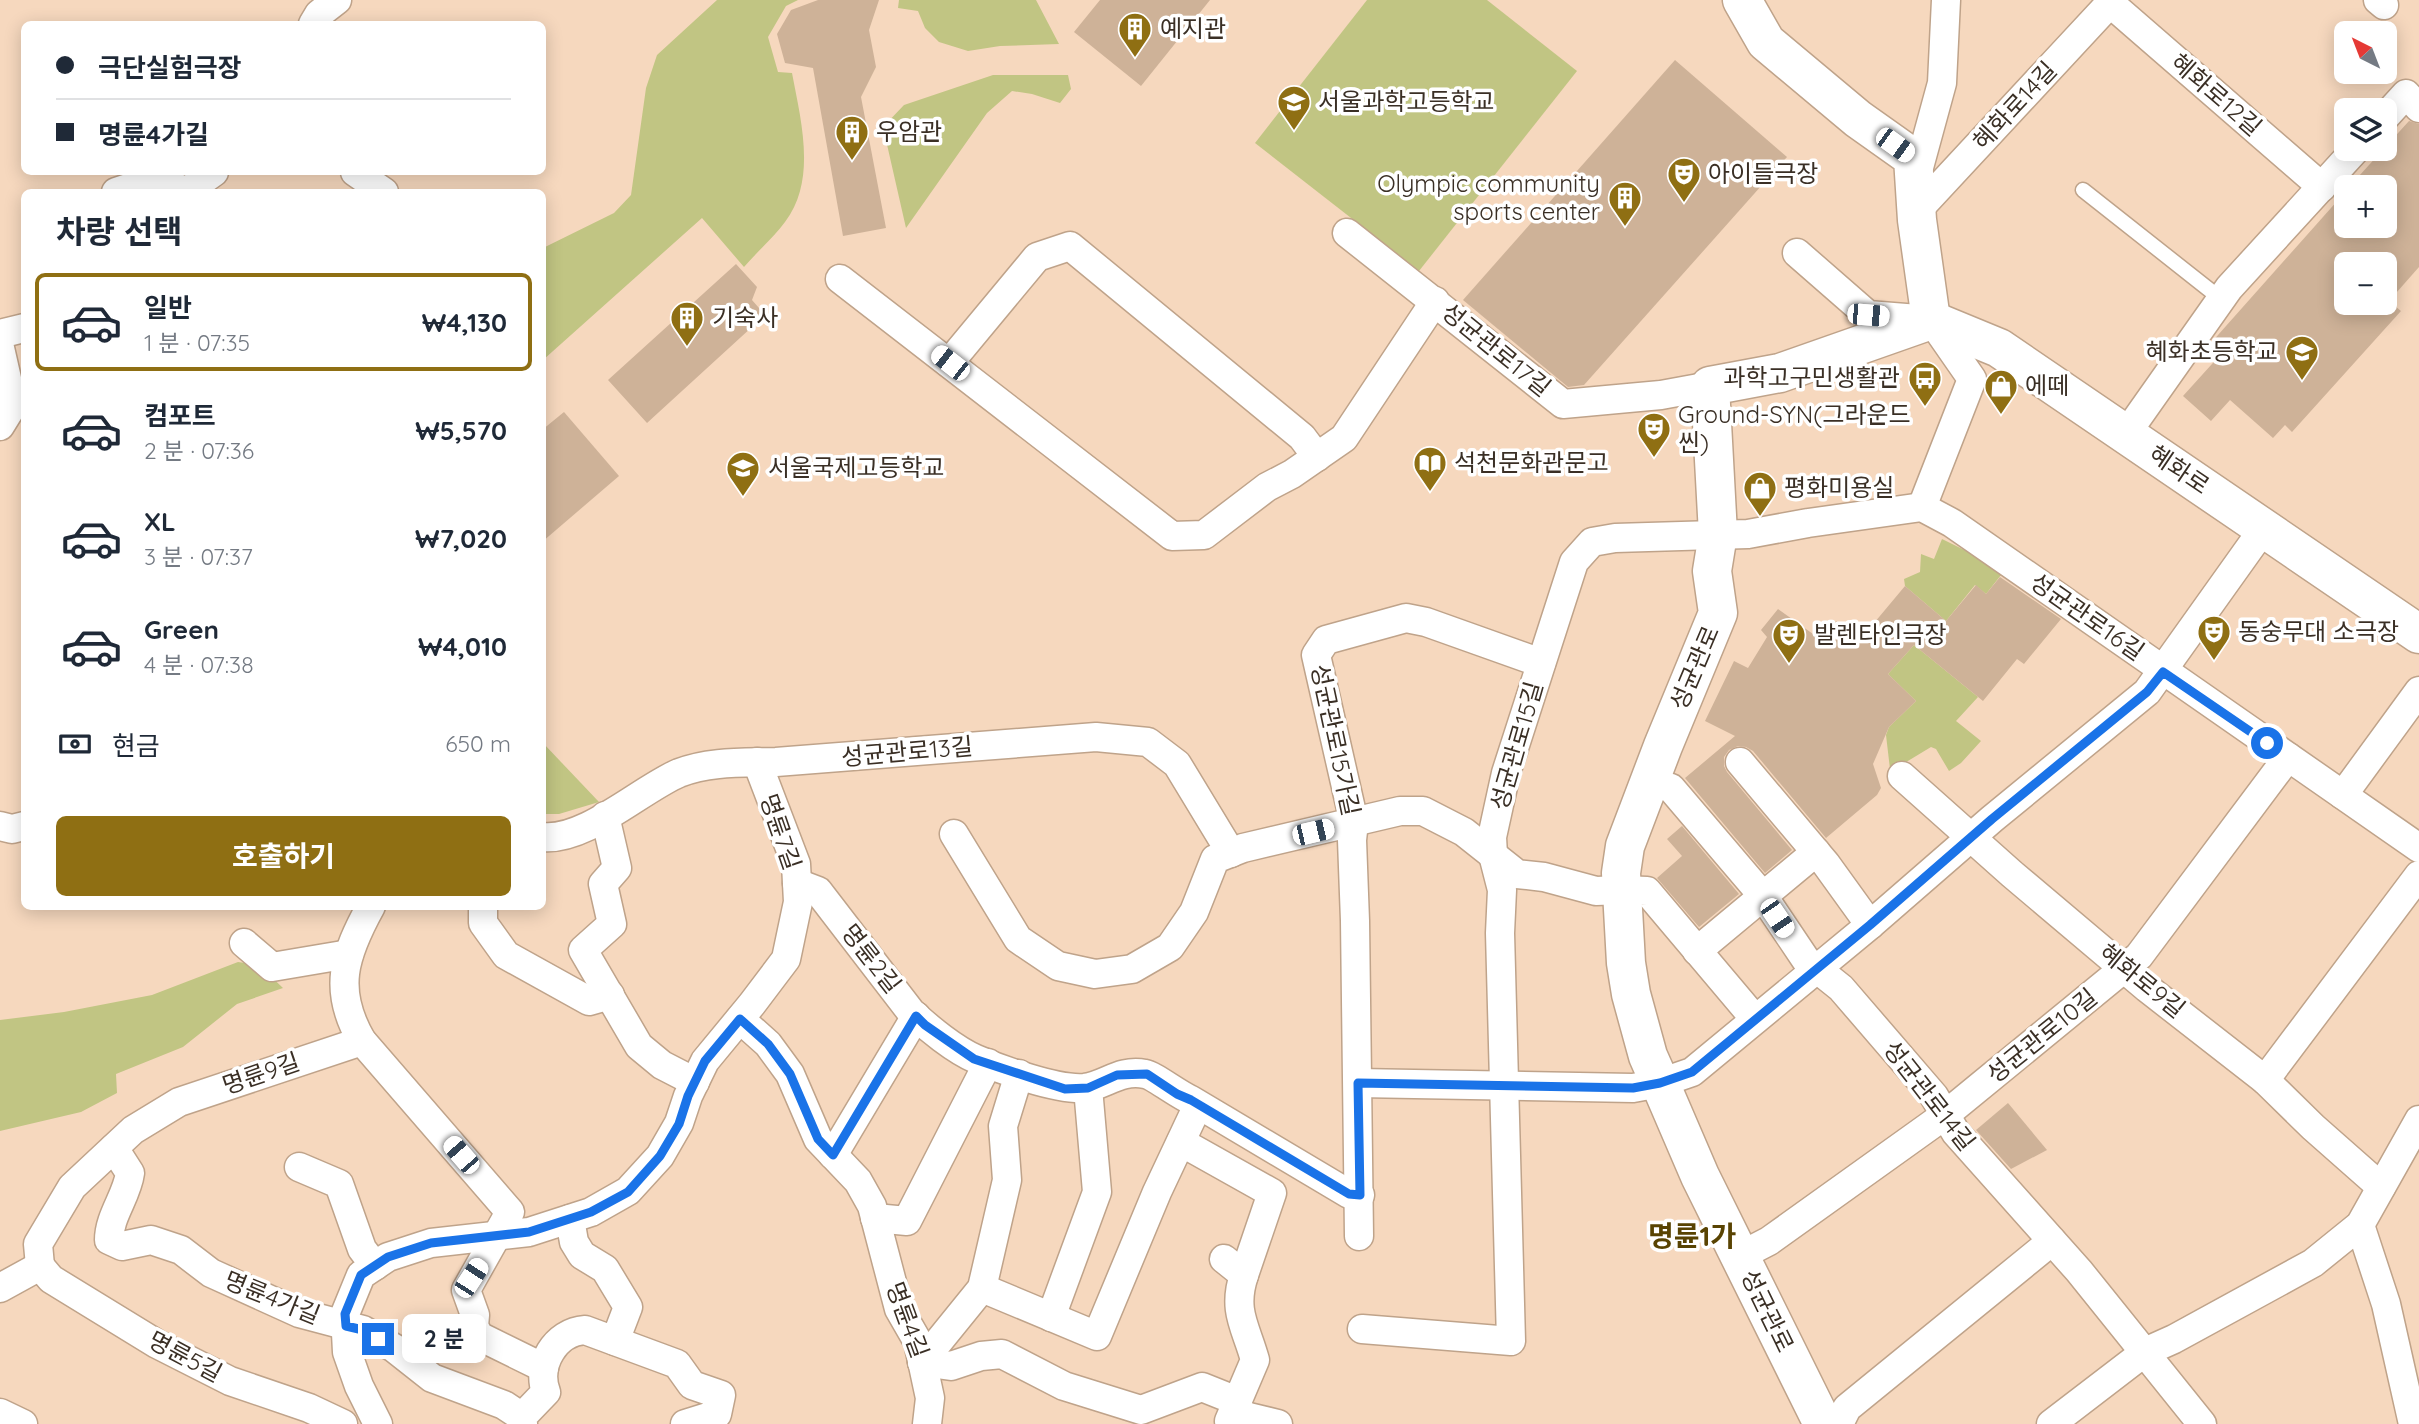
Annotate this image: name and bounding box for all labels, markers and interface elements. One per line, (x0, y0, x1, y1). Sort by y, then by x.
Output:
building icon: 예지관 (1116, 10, 1154, 59)
place label: 예지관 (1160, 13, 1226, 43)
north arrow (2334, 21, 2398, 84)
map controls (2334, 21, 2397, 315)
street label: 혜화로12길 (2165, 47, 2268, 142)
text: 극단실험극장 (98, 51, 242, 84)
street label: 혜화로14길 (1966, 55, 2063, 156)
school or university icon: 서울과학고등학교 (1275, 83, 1313, 132)
place label: 서울과학고등학교 (1318, 86, 1495, 116)
button: layers (2334, 98, 2397, 161)
building icon: 우암관 (833, 113, 871, 162)
place label: 우암관 (876, 116, 942, 146)
text: 명륜4가길 (98, 118, 209, 151)
car (1872, 124, 1919, 166)
theatre icon: 아이들극장 (1665, 155, 1703, 204)
place label: 아이들극장 (1708, 158, 1818, 188)
place label: Olympic community sports center (1377, 168, 1600, 226)
button: + (2334, 175, 2397, 238)
building icon: Olympic community sports center (1606, 179, 1644, 228)
text: 차량 선택 (56, 211, 183, 251)
button: − (2334, 252, 2397, 315)
icon: car (60, 291, 123, 354)
text: 일반 (144, 291, 192, 324)
street label: 성균관로17길 (1436, 296, 1557, 402)
building icon: 기숙사 (668, 299, 706, 348)
place label: 기숙사 (712, 302, 778, 332)
car (1847, 303, 1890, 327)
text: ₩4,130 (422, 306, 507, 339)
text: 1 분 · 07:35 (144, 328, 250, 357)
school or university icon: 혜화초등학교 (2283, 333, 2321, 382)
place label: 혜화초등학교 (2146, 336, 2278, 366)
car (927, 342, 974, 384)
bus stop icon: 과학고구민생활관 (1906, 359, 1944, 408)
place label: 과학고구민생활관 (1723, 362, 1900, 392)
shop icon: 에떼 (1982, 367, 2020, 416)
place label: 에떼 (2025, 370, 2069, 400)
icon: car (60, 399, 123, 462)
text: 컴포트 (144, 399, 216, 432)
place label: Ground-SYN(그라운드 씬) (1678, 399, 1911, 457)
theatre icon: Ground-SYN(그라운드 씬) (1635, 410, 1673, 459)
text: ₩5,570 (415, 414, 507, 447)
text: 2 분 · 07:36 (144, 436, 254, 465)
street label: 혜화로 (2144, 438, 2215, 500)
library icon: 석천문화관문고 (1411, 444, 1449, 493)
place label: 석천문화관문고 (1454, 447, 1609, 477)
school or university icon: 서울국제고등학교 (724, 449, 762, 498)
place label: 서울국제고등학교 (768, 452, 945, 482)
shop icon: 평화미용실 (1741, 469, 1779, 518)
place label: 평화미용실 (1784, 472, 1894, 502)
text: XL (144, 505, 176, 538)
icon: car (60, 507, 123, 570)
text: ₩7,020 (415, 522, 507, 555)
text: 3 분 · 07:37 (144, 542, 253, 571)
street label: 성균관로16길 (2025, 566, 2150, 666)
text: Green (144, 613, 219, 646)
theatre icon: 동숭무대 소극장 (2195, 613, 2233, 662)
icon: car (60, 615, 123, 678)
theatre icon: 발렌타인극장 (1770, 616, 1808, 665)
place label: 동숭무대 소극장 (2238, 616, 2399, 646)
place label: 발렌타인극장 (1814, 619, 1946, 649)
street label: 성균관로 (1663, 621, 1725, 714)
text: ₩4,010 (418, 630, 507, 663)
text: 4 분 · 07:38 (144, 650, 254, 679)
street label: 성균관로15가길 (1305, 661, 1367, 818)
street label: 성균관로15길 (1483, 678, 1549, 813)
icon: cash (56, 725, 94, 763)
route start (2251, 727, 2283, 759)
text: 현금 (112, 729, 160, 762)
text: 650 m (445, 729, 511, 758)
street label: 성균관로13길 (840, 730, 974, 772)
street label: 명륜7길 (754, 790, 808, 874)
button: 호출하기 (56, 816, 511, 896)
car (1291, 817, 1336, 847)
car (1757, 895, 1798, 941)
street label: 명륜2길 (835, 918, 908, 999)
street label: 혜화로9길 (2094, 937, 2192, 1024)
street label: 성균관로10길 (1980, 982, 2103, 1089)
street label: 성균관로14길 (1877, 1034, 1982, 1156)
street label: 명륜9길 (218, 1046, 303, 1100)
car (440, 1132, 483, 1178)
district label: 명륜1가 (1648, 1218, 1736, 1253)
car (451, 1255, 492, 1301)
street label: 명륜4가길 (220, 1264, 325, 1330)
street label: 성균관로 (1735, 1264, 1801, 1357)
street label: 명륜4길 (880, 1277, 936, 1362)
callout: 2 분 (402, 1314, 486, 1364)
route end (362, 1323, 394, 1355)
street label: 명륜5길 (143, 1324, 228, 1388)
text: 2 분 (424, 1324, 464, 1353)

